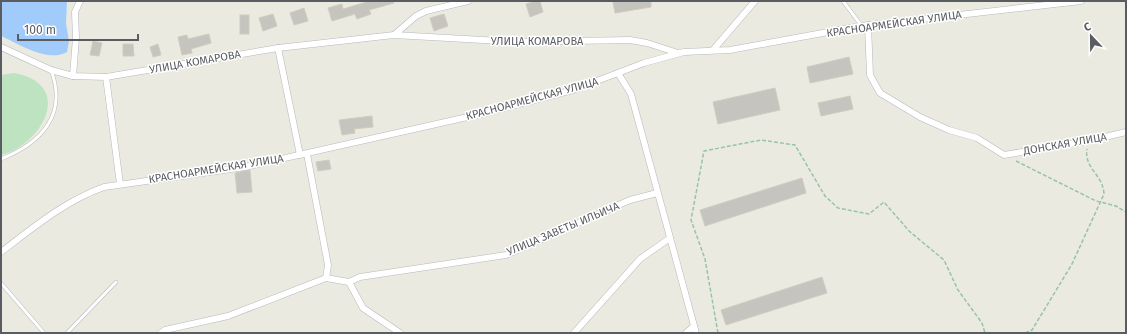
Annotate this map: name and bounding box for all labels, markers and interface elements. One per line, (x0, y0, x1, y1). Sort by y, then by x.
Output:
street label: КРАСНОАРМЕЙСКАЯ УЛИЦА (826, 8, 963, 40)
scale bar (18, 16, 138, 42)
north arrow (1071, 16, 1111, 56)
text: С (1082, 20, 1093, 34)
text: 100 m (24, 23, 56, 37)
street label: УЛИЦА КОМАРОВА (491, 35, 584, 48)
street label: УЛИЦА КОМАРОВА (148, 47, 242, 76)
street label: КРАСНОАРМЕЙСКАЯ УЛИЦА (464, 75, 600, 123)
street label: ДОНСКАЯ УЛИЦА (1021, 130, 1108, 158)
street label: КРАСНОАРМЕЙСКАЯ УЛИЦА (148, 152, 285, 186)
street label: УЛИЦА ЗАВЕТЫ ИЛЬИЧА (505, 199, 622, 259)

